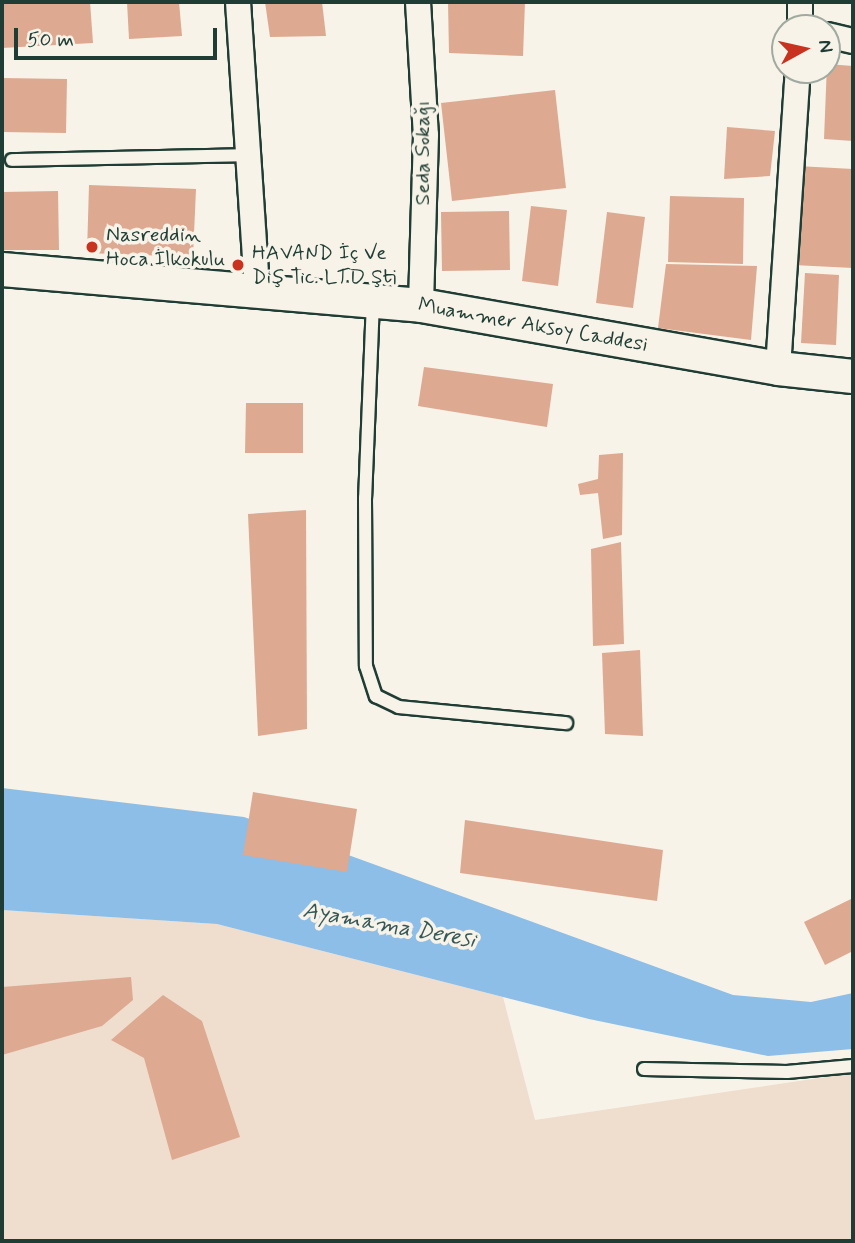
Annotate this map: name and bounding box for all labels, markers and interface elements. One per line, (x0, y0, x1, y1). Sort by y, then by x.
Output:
scale bar (18, 14, 220, 58)
north arrow (771, 14, 841, 84)
text: 50 m (27, 26, 74, 54)
text: N (812, 38, 839, 54)
street label: Seda Sokağı (410, 100, 436, 206)
place label: Nasreddin Hoca İlkokulu (106, 222, 225, 272)
marker: Nasreddin Hoca İlkokulu (84, 239, 100, 255)
place label: HAVAND İç Ve Diş Tic. LTD Şti (252, 240, 396, 290)
marker: HAVAND İç Ve Diş Tic. LTD Şti (230, 257, 246, 273)
street label: Muammer Aksoy Caddesi (416, 292, 650, 358)
water label: Ayamama Deresi (300, 897, 478, 955)

